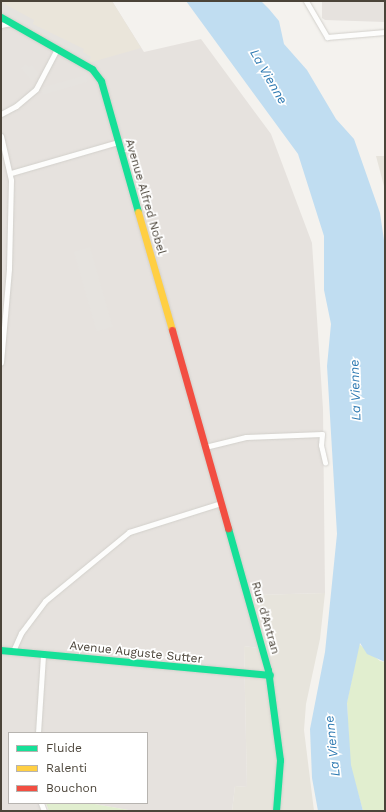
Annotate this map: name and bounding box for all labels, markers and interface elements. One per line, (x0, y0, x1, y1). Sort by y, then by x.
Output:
water label: La Vienne (246, 46, 290, 108)
street label: Avenue Alfred Nobel (122, 137, 168, 257)
water label: La Vienne (347, 359, 365, 421)
street label: Rue d'Antran (248, 580, 282, 656)
street label: Avenue Auguste Sutter (69, 639, 203, 667)
water label: La Vienne (322, 715, 344, 777)
legend (8, 732, 148, 804)
text: Fluide (46, 741, 82, 755)
text: Ralenti (46, 761, 87, 775)
text: Bouchon (46, 781, 97, 795)

